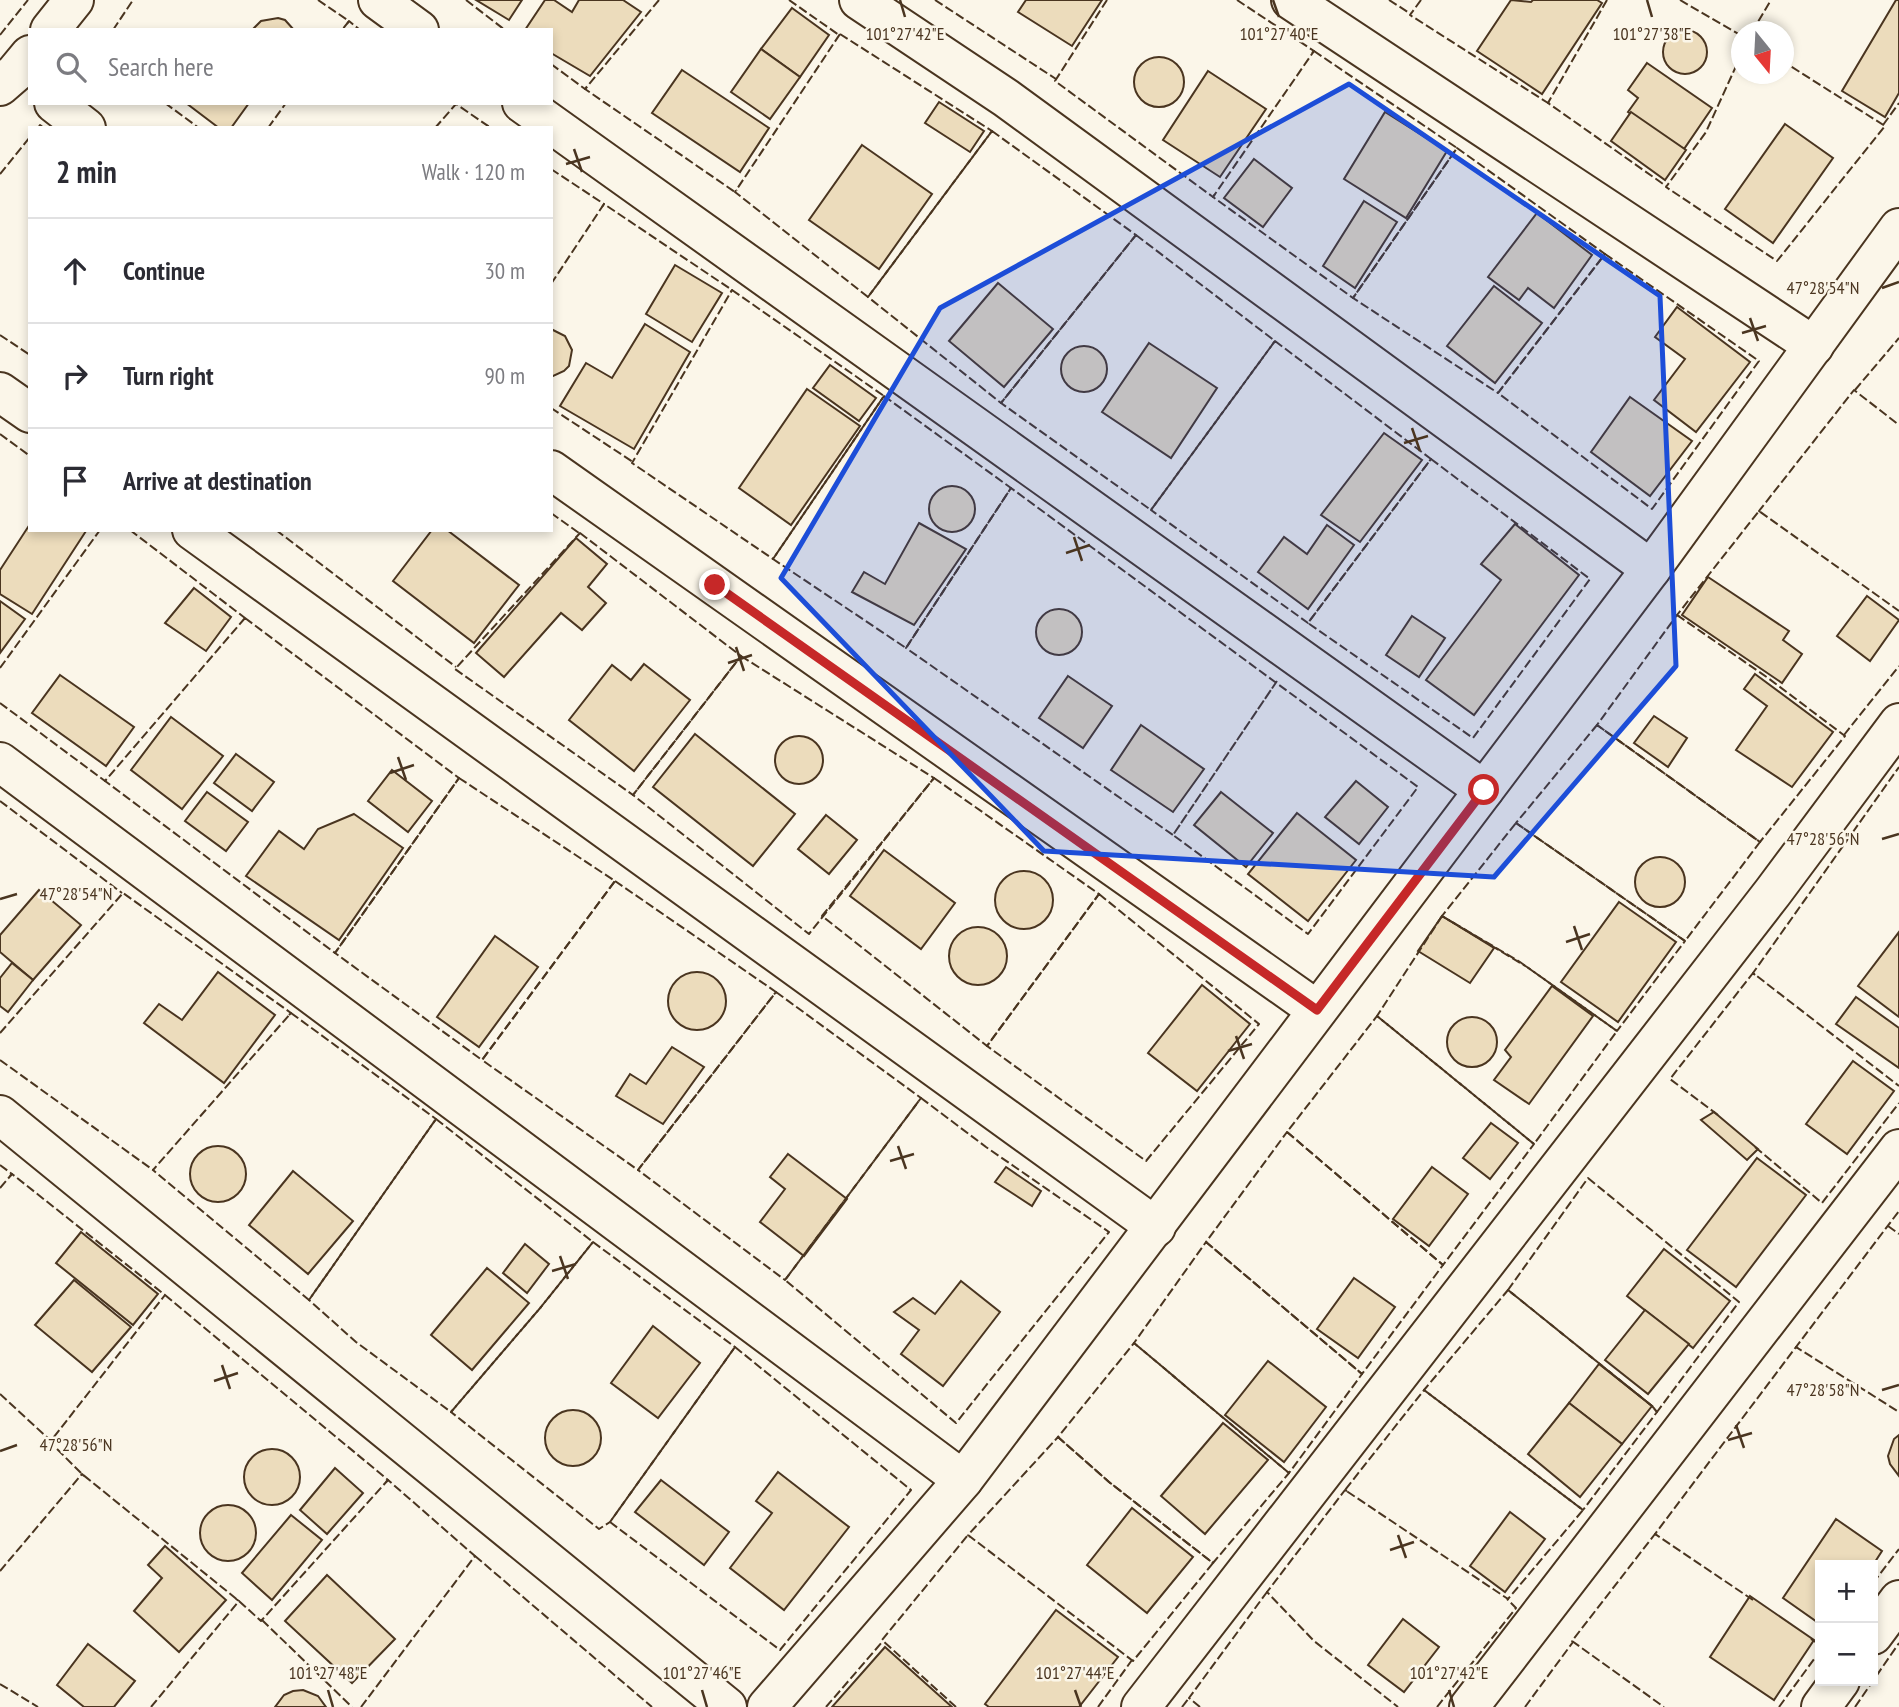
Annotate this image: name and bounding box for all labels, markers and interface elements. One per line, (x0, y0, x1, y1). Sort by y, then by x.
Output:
north arrow (1731, 21, 1794, 84)
text: 101°27'42"E (866, 22, 944, 45)
text: 101°27'40"E (1240, 22, 1318, 45)
text: 101°27'38"E (1613, 22, 1691, 45)
search box (28, 28, 553, 105)
icon: search (52, 48, 90, 86)
text: Search here (108, 50, 214, 83)
text: 2 min (56, 152, 117, 191)
text: Walk · 120 m (422, 157, 525, 186)
icon: ahead (56, 252, 94, 290)
text: Continue (123, 254, 205, 287)
text: 30 m (484, 256, 525, 285)
text: 47°28'54"N (1787, 276, 1859, 299)
icon: right (56, 357, 94, 395)
text: Turn right (123, 359, 214, 392)
text: 90 m (484, 361, 525, 390)
icon: arrive (56, 462, 94, 500)
text: Arrive at destination (123, 464, 312, 497)
route end (699, 569, 730, 600)
route start (1468, 774, 1499, 805)
text: 47°28'56"N (1787, 827, 1859, 850)
text: 47°28'54"N (40, 882, 112, 905)
text: 47°28'58"N (1787, 1378, 1859, 1401)
text: 47°28'56"N (40, 1433, 112, 1456)
map controls (1815, 1560, 1878, 1686)
button: + (1815, 1560, 1878, 1623)
button: − (1815, 1623, 1878, 1686)
text: 101°27'48"E (289, 1661, 367, 1684)
text: 101°27'46"E (663, 1661, 741, 1684)
text: 101°27'44"E (1036, 1661, 1114, 1684)
text: 101°27'42"E (1410, 1661, 1488, 1684)

